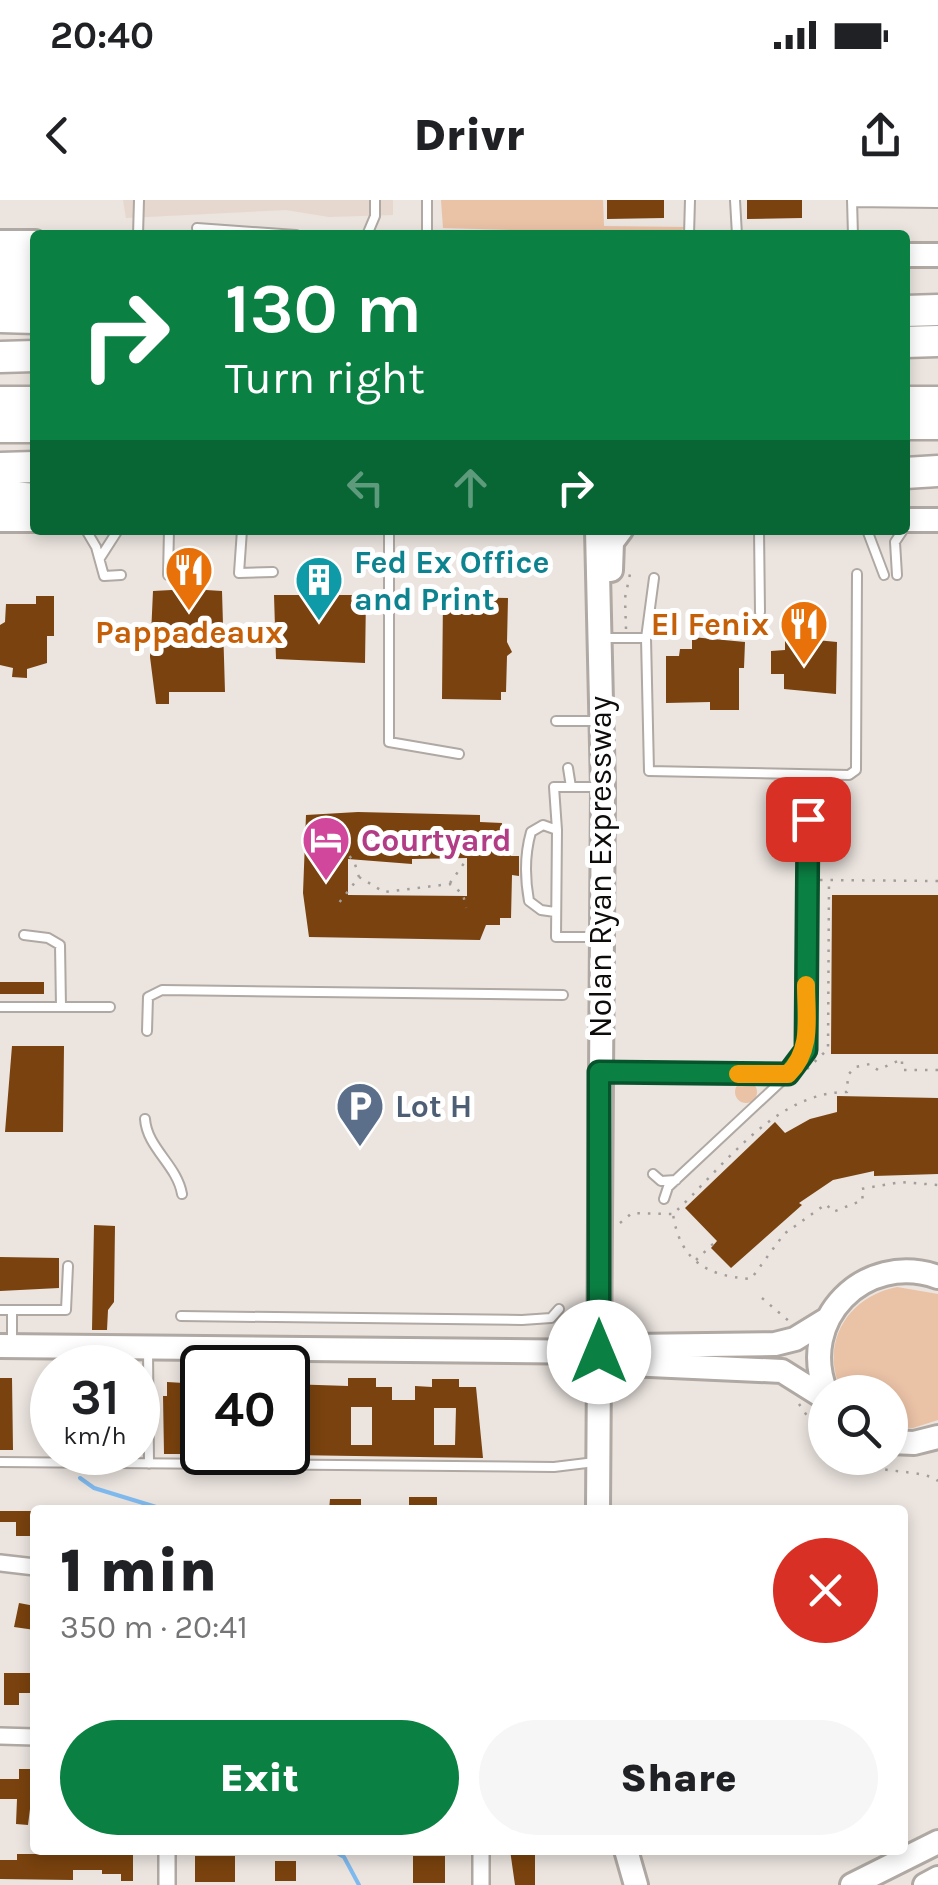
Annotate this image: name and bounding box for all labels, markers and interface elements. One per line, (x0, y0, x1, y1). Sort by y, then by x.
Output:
text: 20:40 (50, 13, 154, 58)
icon: back (30, 108, 85, 163)
icon: share (853, 108, 908, 163)
text: Drivr (414, 109, 524, 161)
text: 130 m (225, 268, 422, 350)
icon: right (60, 270, 190, 400)
text: Turn right (225, 352, 425, 404)
icon: left (338, 460, 393, 515)
icon: ahead (443, 460, 498, 515)
icon: right (548, 460, 603, 515)
restaurant icon: Pappadeaux (163, 544, 215, 612)
place label: Fed Ex Office and Print (354, 544, 550, 618)
building icon: Fed Ex Office and Print (293, 554, 345, 622)
restaurant icon: El Fenix (778, 598, 830, 666)
place label: El Fenix (651, 606, 769, 643)
place label: Pappadeaux (95, 614, 283, 651)
street label: Nolan Ryan Expressway (582, 696, 619, 1038)
pin (766, 777, 851, 862)
icon: arrive (781, 792, 836, 847)
hotel icon: Courtyard (300, 814, 352, 882)
place label: Courtyard (361, 822, 512, 859)
parking icon: Lot H (334, 1080, 386, 1148)
place label: Lot H (395, 1088, 472, 1125)
position arrow (547, 1300, 651, 1404)
speed limit sign: 40 (180, 1345, 310, 1475)
text: 31 (71, 1368, 119, 1427)
map controls (808, 1375, 908, 1475)
button: search (808, 1375, 908, 1475)
text: km/h (63, 1421, 127, 1450)
text: 1 min (60, 1536, 217, 1606)
button: close (773, 1538, 878, 1643)
text: 350 m · 20:41 (60, 1609, 248, 1646)
button: Exit (60, 1720, 459, 1835)
button: Share (479, 1720, 878, 1835)

